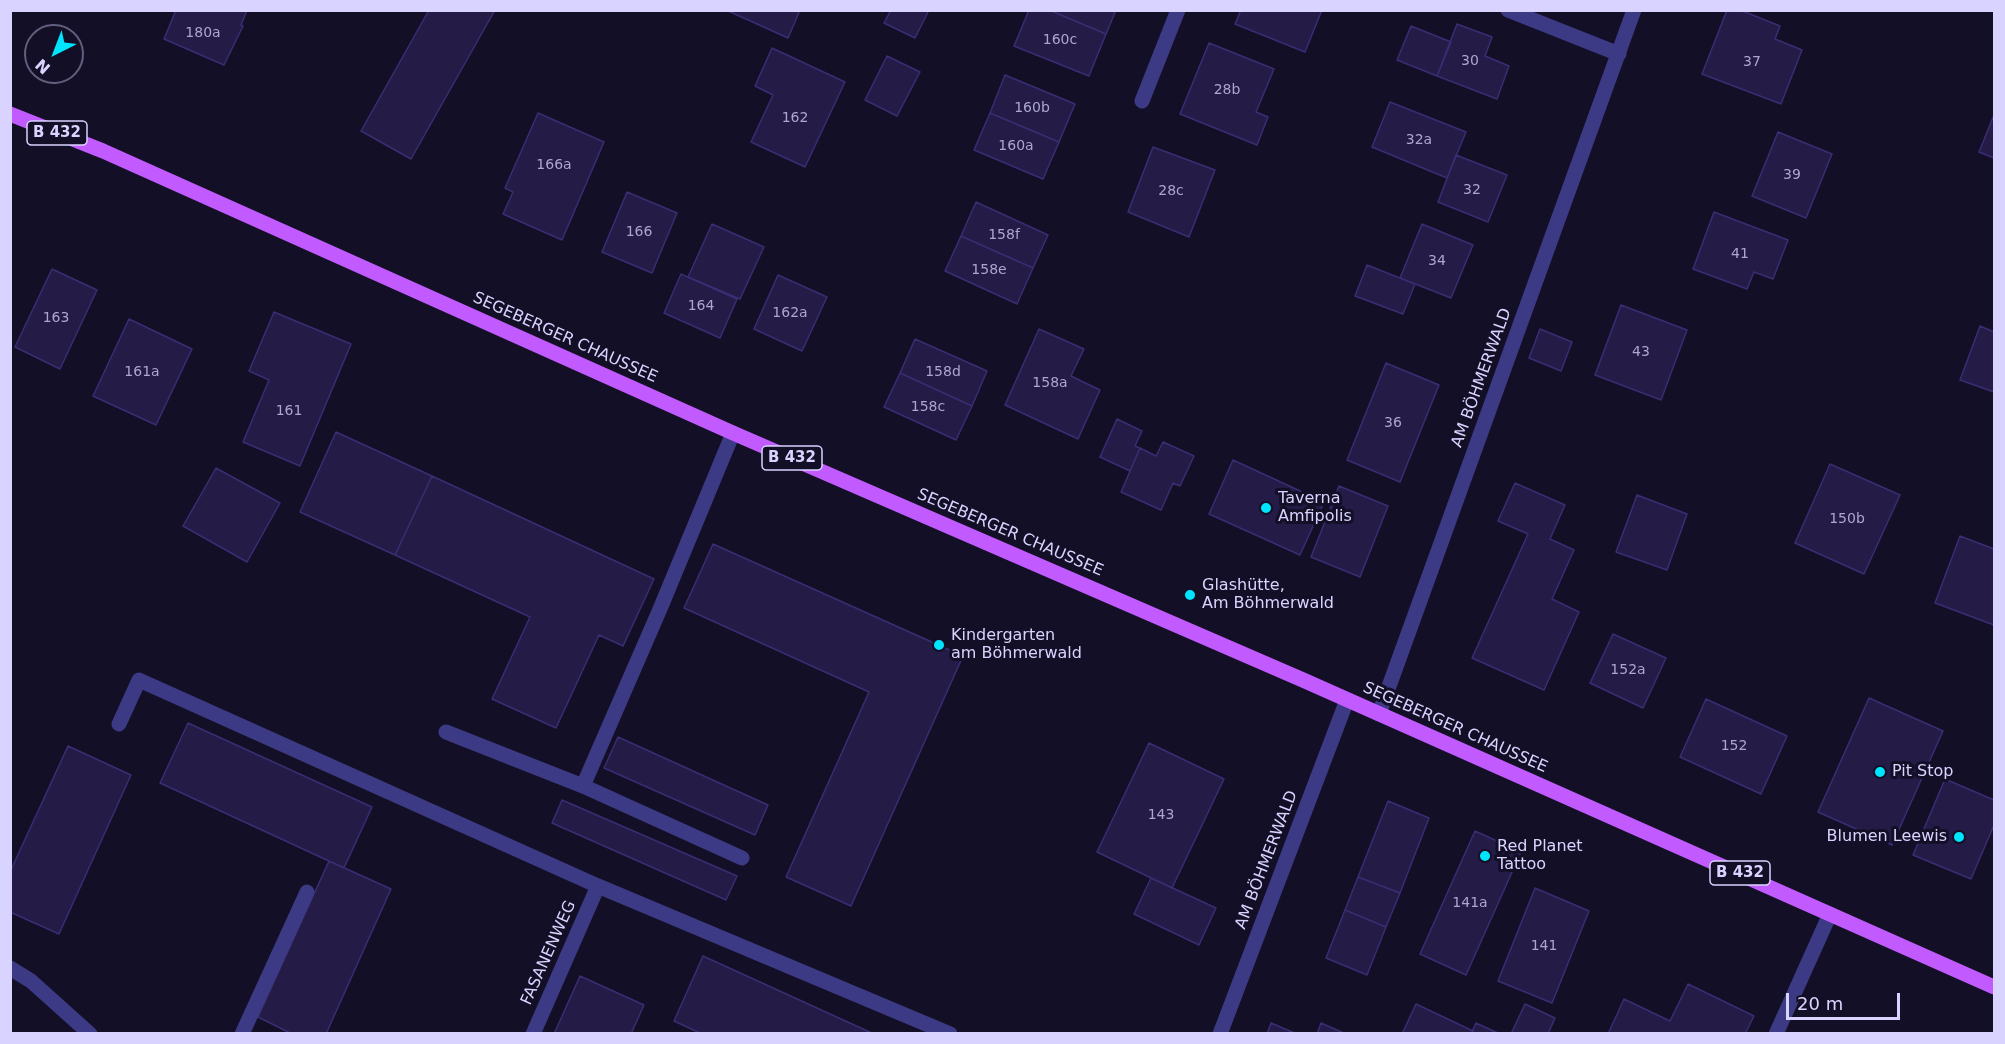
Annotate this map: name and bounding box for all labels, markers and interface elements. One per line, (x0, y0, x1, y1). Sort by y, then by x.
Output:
north arrow (24, 24, 84, 84)
house number: 180a (185, 25, 221, 41)
house number: 160c (1043, 32, 1077, 48)
house number: 30 (1461, 53, 1479, 69)
house number: 37 (1743, 54, 1761, 70)
text: N (32, 55, 54, 78)
house number: 28b (1214, 82, 1240, 98)
house number: 160b (1014, 100, 1050, 116)
house number: 162 (782, 110, 808, 126)
road number: B 432 (27, 121, 87, 145)
house number: 32a (1406, 132, 1432, 148)
house number: 160a (998, 138, 1034, 154)
house number: 166a (536, 157, 572, 173)
house number: 39 (1783, 167, 1801, 183)
house number: 32 (1463, 182, 1481, 198)
house number: 28c (1158, 183, 1184, 199)
house number: 166 (626, 224, 652, 240)
house number: 158f (988, 227, 1020, 243)
house number: 41 (1731, 246, 1749, 262)
house number: 34 (1428, 253, 1446, 269)
house number: 158e (971, 262, 1007, 278)
street label: SEGEBERGER CHAUSSEE (470, 289, 660, 387)
house number: 164 (688, 298, 714, 314)
house number: 162a (772, 305, 808, 321)
street label: AM BÖHMERWALD (1448, 306, 1516, 450)
house number: 163 (43, 310, 69, 326)
house number: 43 (1632, 344, 1650, 360)
house number: 161a (124, 364, 160, 380)
house number: 158d (925, 364, 961, 380)
house number: 158a (1032, 375, 1068, 391)
house number: 158c (911, 399, 945, 415)
house number: 161 (276, 403, 302, 419)
house number: 36 (1384, 415, 1402, 431)
road number: B 432 (762, 446, 822, 470)
street label: SEGEBERGER CHAUSSEE (914, 485, 1106, 581)
place label: Taverna Amfipolis (1278, 489, 1352, 527)
marker: Taverna Amfipolis (1259, 501, 1273, 515)
house number: 150b (1829, 511, 1865, 527)
place label: Glashütte, Am Böhmerwald (1202, 576, 1334, 614)
marker: Glashütte, Am Böhmerwald (1183, 588, 1197, 602)
place label: Kindergarten am Böhmerwald (951, 626, 1082, 664)
marker: Kindergarten am Böhmerwald (932, 638, 946, 652)
house number: 152a (1610, 662, 1646, 678)
street label: SEGEBERGER CHAUSSEE (1360, 679, 1550, 777)
house number: 152 (1721, 738, 1747, 754)
place label: Pit Stop (1892, 762, 1953, 782)
marker: Pit Stop (1873, 765, 1887, 779)
street label: AM BÖHMERWALD (1232, 788, 1302, 932)
house number: 143 (1148, 807, 1174, 823)
place label: Blumen Leewis (1827, 827, 1947, 847)
marker: Blumen Leewis (1952, 830, 1966, 844)
place label: Red Planet Tattoo (1497, 837, 1583, 875)
marker: Red Planet Tattoo (1478, 849, 1492, 863)
road number: B 432 (1710, 861, 1770, 885)
house number: 141a (1452, 895, 1488, 911)
street label: FASANENWEG (517, 898, 581, 1008)
house number: 141 (1531, 938, 1557, 954)
scale bar (1789, 981, 1903, 1019)
text: 20 m (1797, 993, 1843, 1014)

